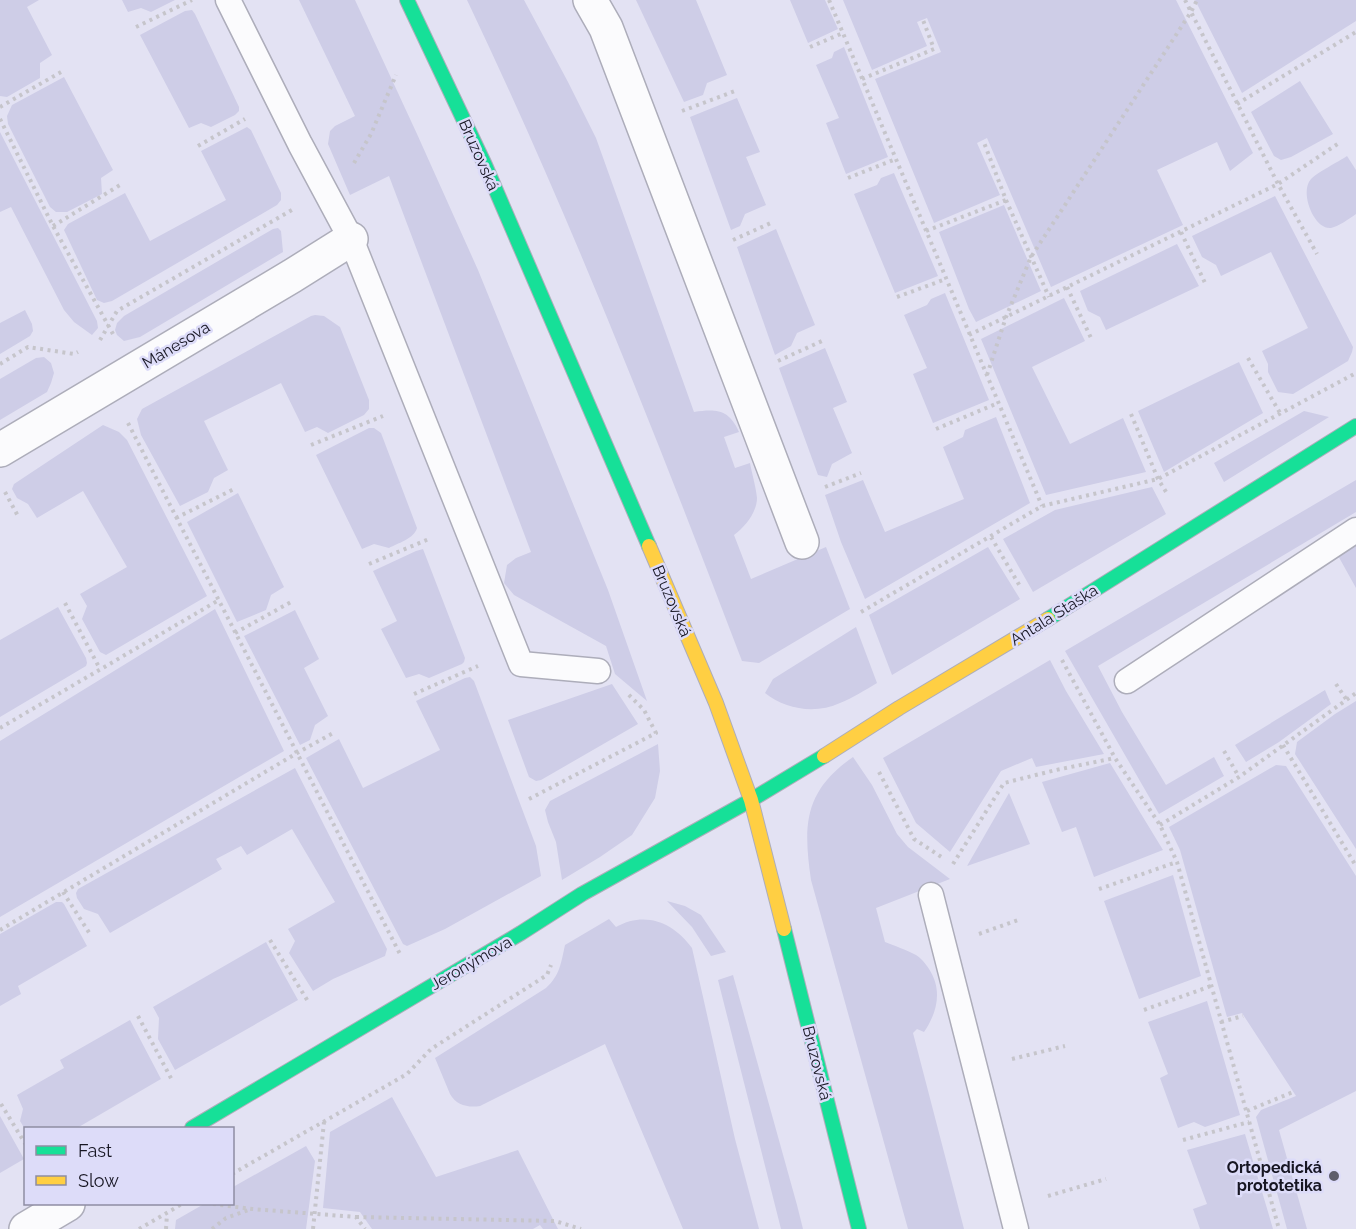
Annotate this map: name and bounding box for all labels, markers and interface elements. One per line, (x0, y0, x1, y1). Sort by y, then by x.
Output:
street label: Bruzovská (455, 116, 503, 194)
street label: Mánesova (139, 317, 213, 373)
street label: Bruzovská (648, 562, 696, 640)
street label: Antala Staška (1007, 580, 1101, 650)
street label: Jeronýmova (427, 932, 515, 994)
street label: Bruzovská (799, 1024, 835, 1102)
legend (24, 1127, 234, 1205)
text: Fast (78, 1140, 112, 1161)
place label: Ortopedická prototetika (1227, 1158, 1322, 1195)
marker: Ortopedická prototetika (1327, 1169, 1341, 1183)
text: Slow (78, 1170, 119, 1191)

